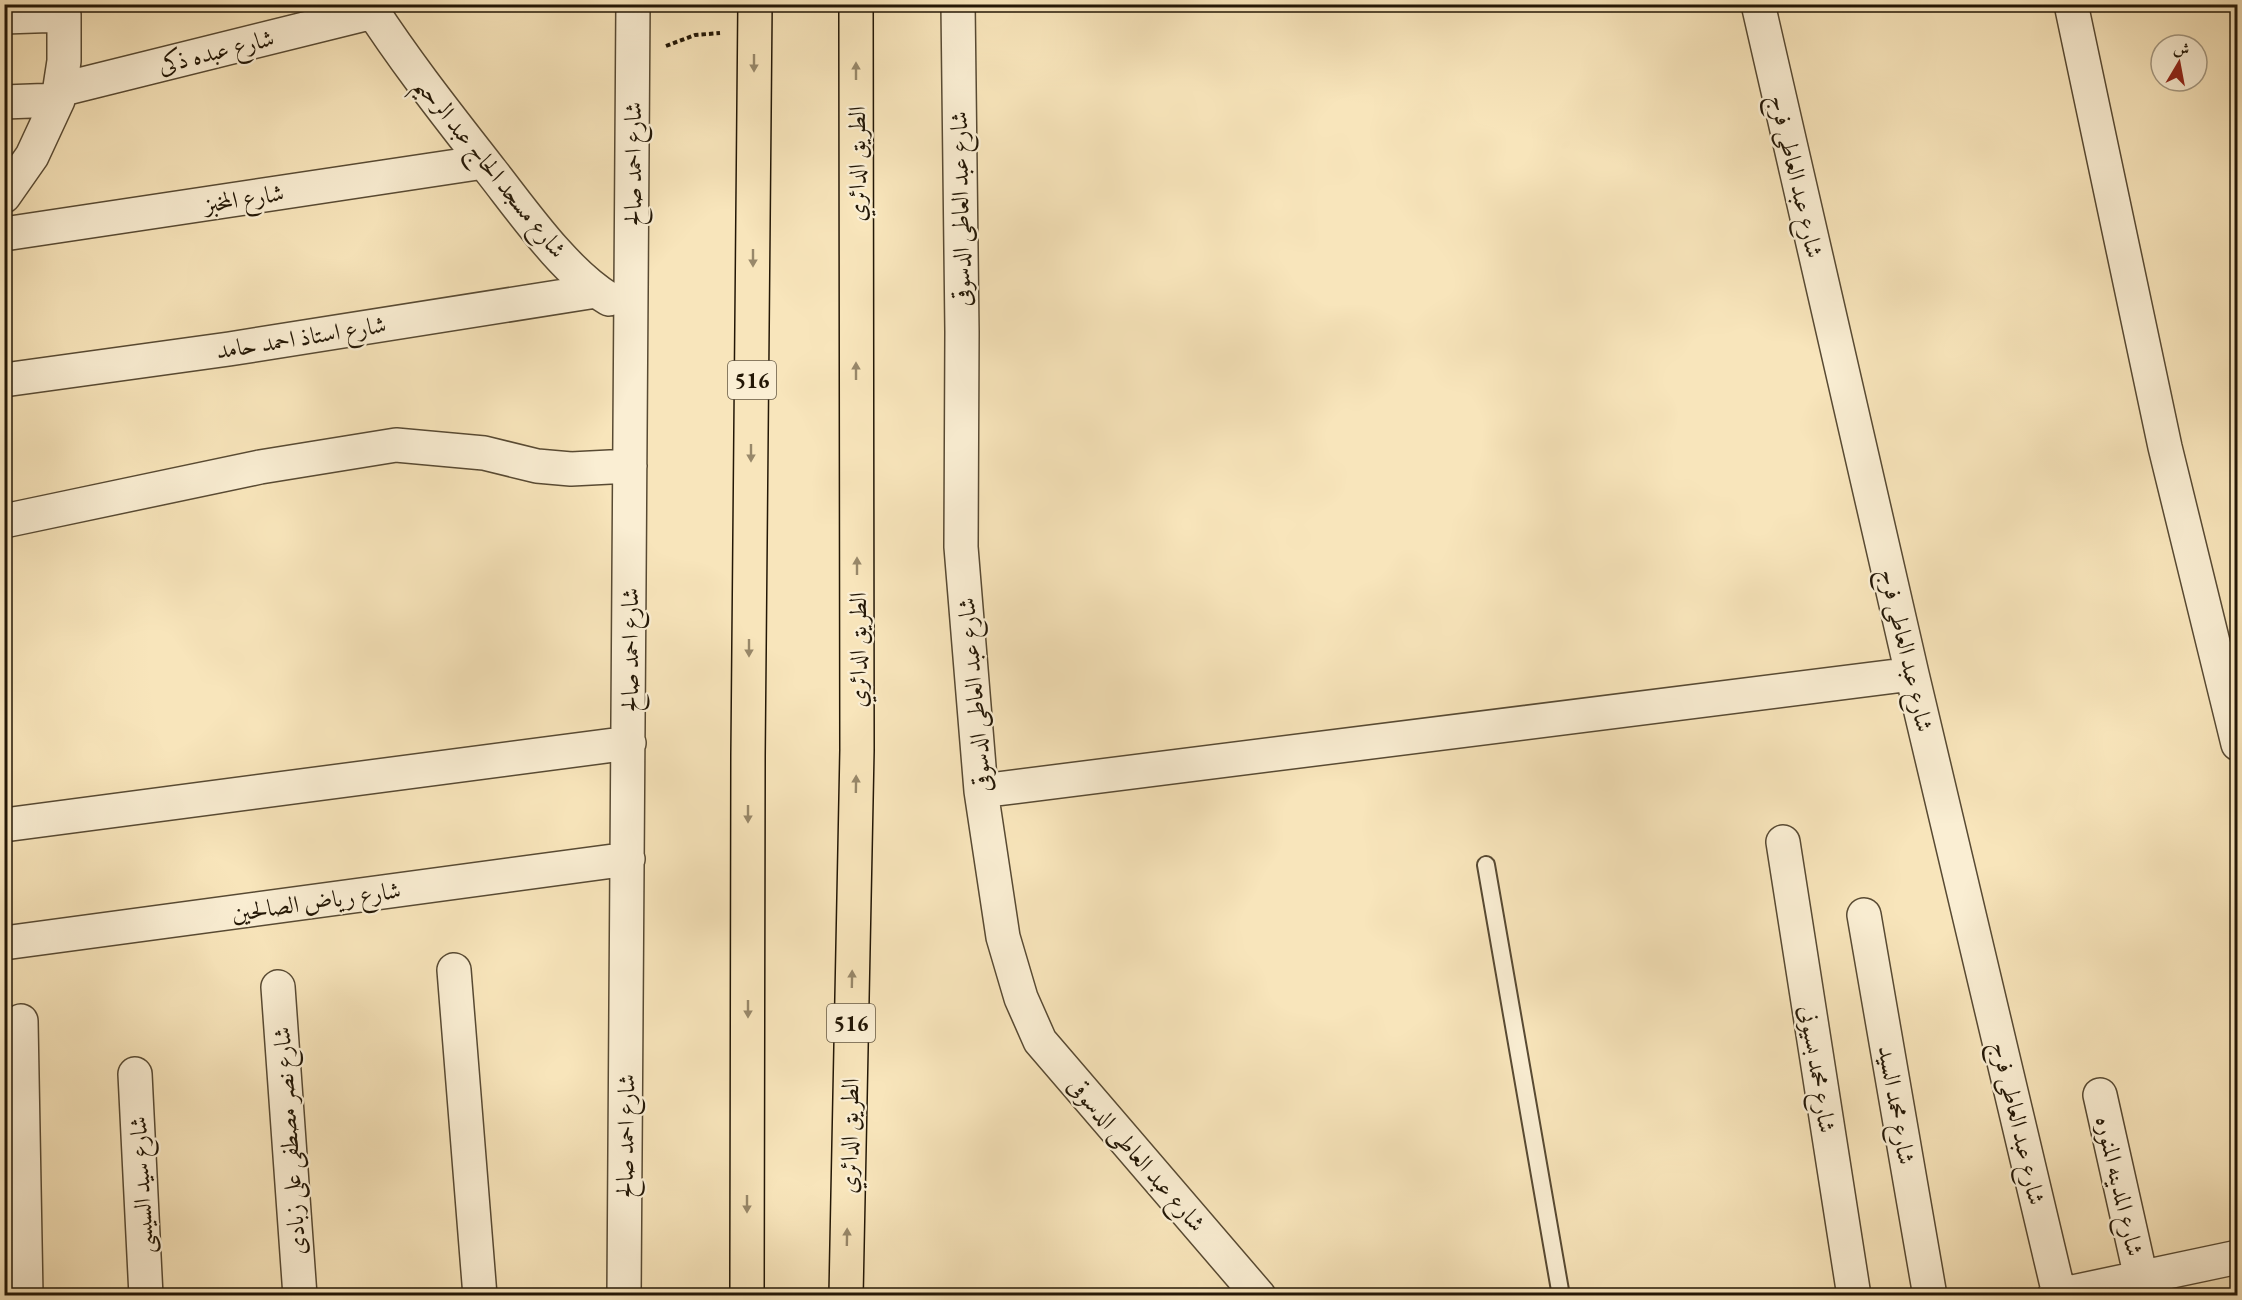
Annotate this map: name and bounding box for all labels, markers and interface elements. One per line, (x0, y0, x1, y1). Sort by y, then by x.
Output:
street label: شارع عبده ذكى (155, 22, 278, 85)
north arrow (2149, 33, 2209, 93)
text: ش (2172, 37, 2191, 60)
one-way arrow (749, 53, 759, 72)
one-way arrow (851, 61, 861, 80)
street label: شارع مسجد الحاج عبد الرحيم (401, 70, 574, 270)
street label: شارع عبد العاطى فرج (1757, 91, 1831, 262)
street label: شارع احمد صالح (617, 102, 653, 226)
street label: الطريق الدائري (841, 106, 876, 222)
street label: شارع عبد العاطى الدسوقى (943, 111, 982, 307)
street label: شارع المخبز (199, 176, 287, 225)
one-way arrow (748, 248, 757, 267)
street label: شارع استاذ احمد حامد (214, 308, 389, 371)
road number: 516 (728, 361, 776, 399)
one-way arrow (851, 361, 861, 380)
one-way arrow (746, 443, 756, 462)
one-way arrow (852, 556, 862, 575)
street label: شارع عبد العاطى فرج (1867, 565, 1941, 736)
street label: شارع احمد صالح (614, 588, 650, 712)
street label: الطريق الدائري (842, 592, 877, 708)
street label: شارع عبد العاطى الدسوقى (950, 596, 1003, 794)
one-way arrow (744, 638, 754, 657)
one-way arrow (851, 775, 861, 794)
one-way arrow (743, 805, 753, 824)
street label: شارع رياض الصالحين (229, 874, 403, 933)
one-way arrow (847, 970, 857, 989)
one-way arrow (743, 1000, 753, 1019)
street label: شارع محمد بسيونى (1788, 1003, 1843, 1136)
road number: 516 (827, 1004, 875, 1042)
street label: شارع نصر مصطفى على زبادى (266, 1026, 317, 1256)
street label: شارع عبد العاطى فرج (1979, 1038, 2053, 1209)
street label: شارع محمد السيد (1866, 1043, 1923, 1168)
street label: شارع عبد العاطى الدسوقى (1057, 1070, 1213, 1241)
street label: شارع احمد صالح (608, 1074, 647, 1198)
street label: الطريق الدائري (832, 1078, 870, 1194)
street label: شارع المدينه المنوره (2084, 1113, 2151, 1260)
street label: شارع سيد السيسى (122, 1115, 165, 1255)
one-way arrow (742, 1195, 752, 1214)
one-way arrow (842, 1228, 852, 1247)

